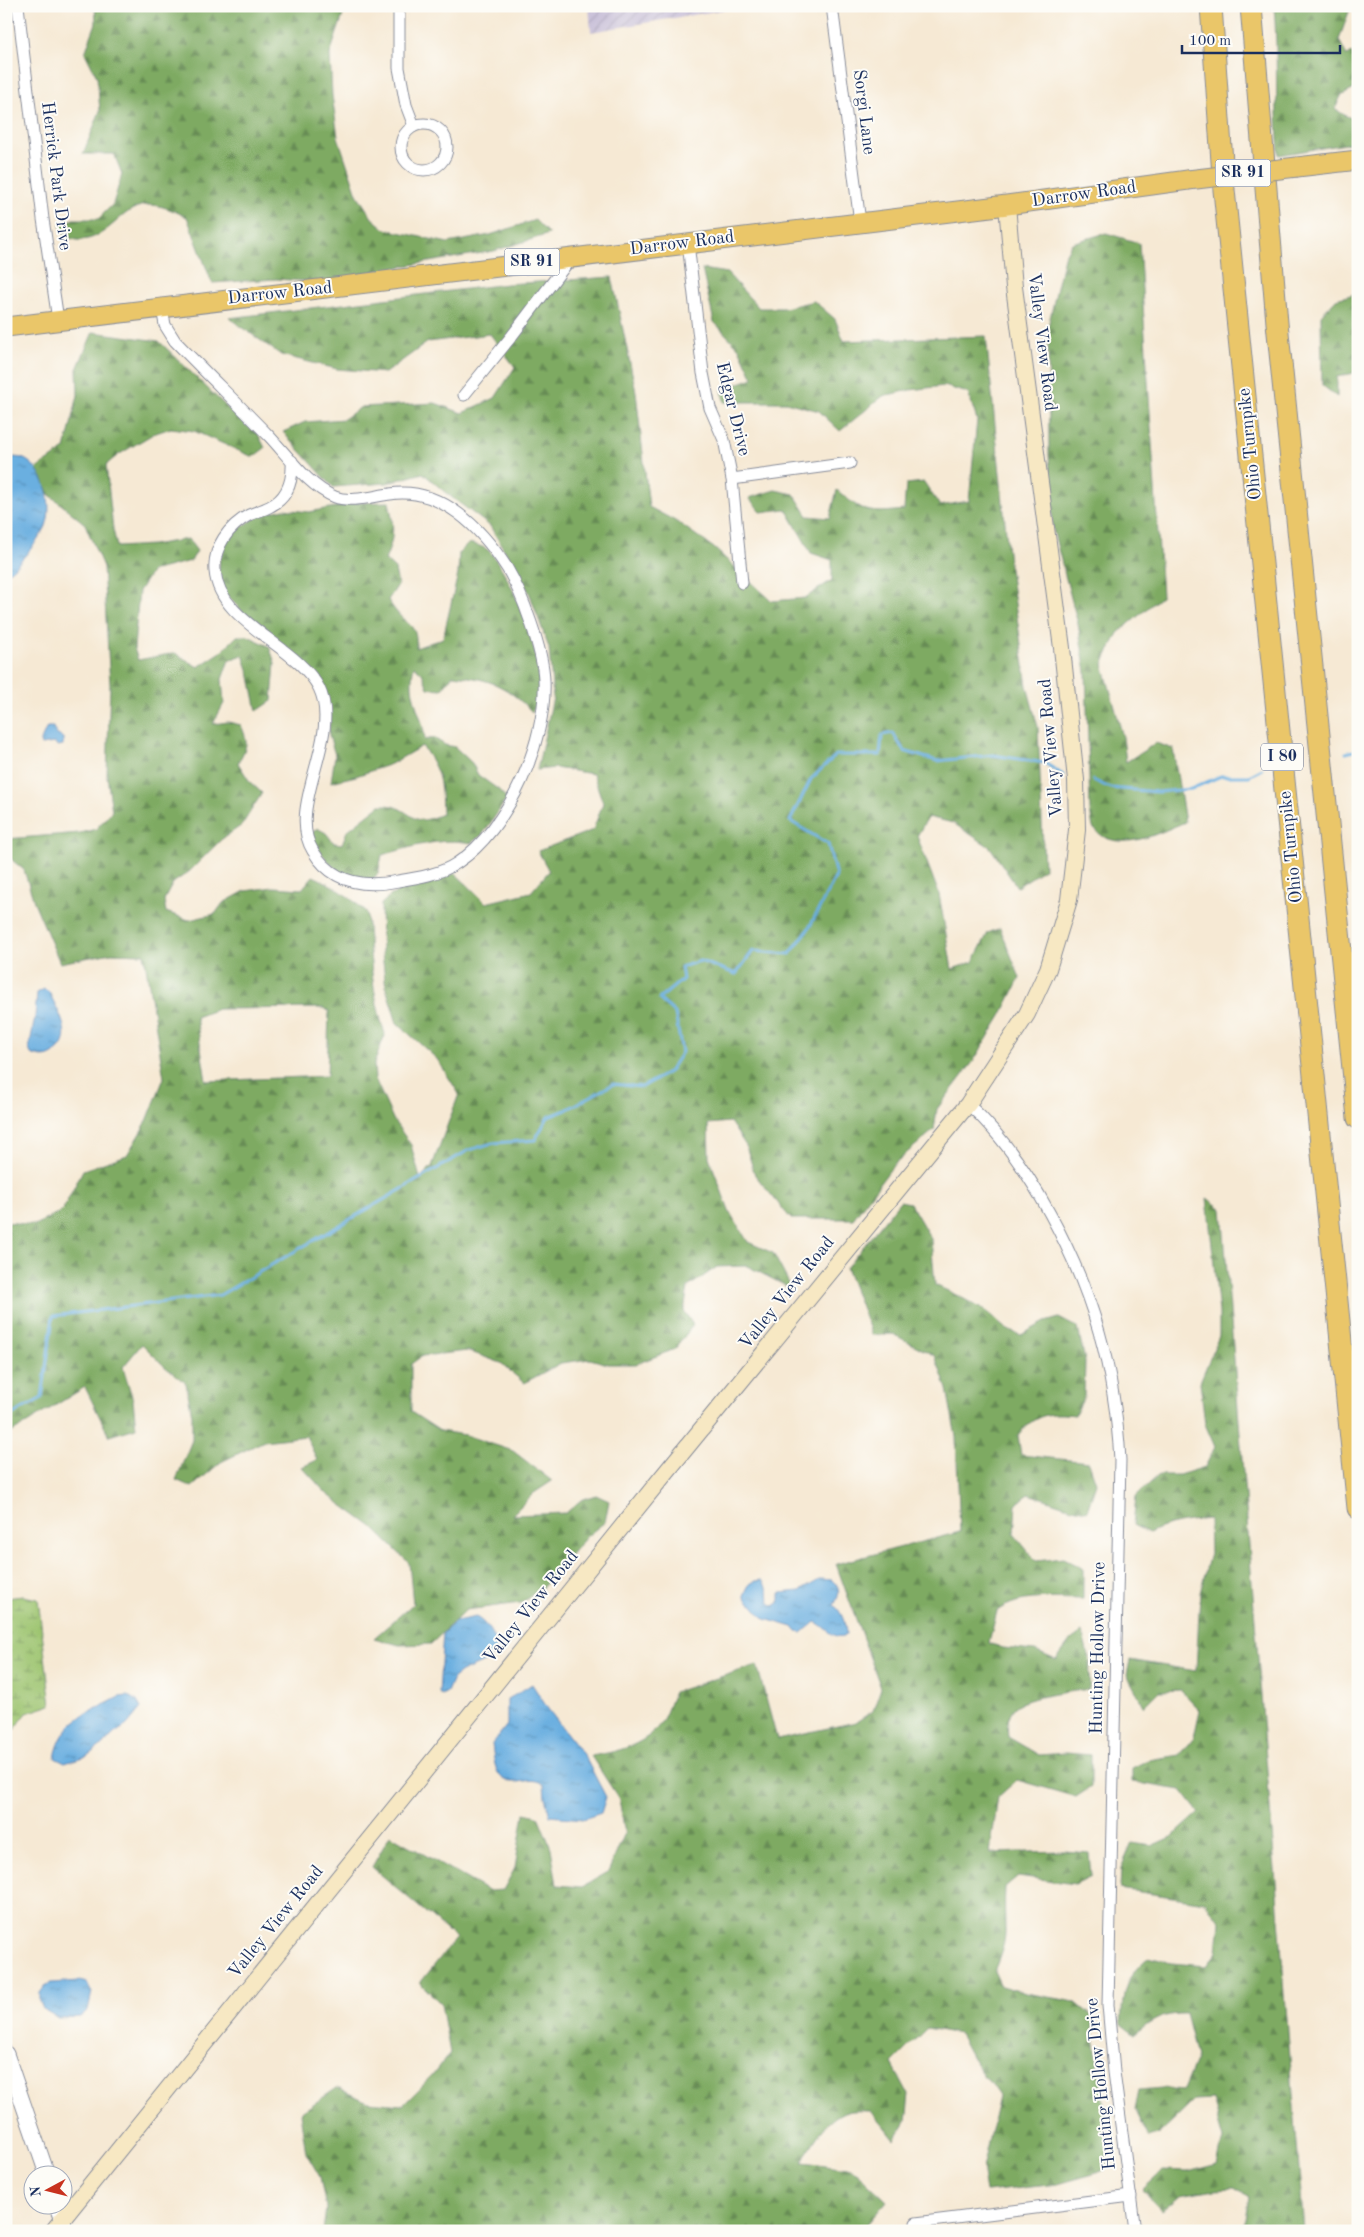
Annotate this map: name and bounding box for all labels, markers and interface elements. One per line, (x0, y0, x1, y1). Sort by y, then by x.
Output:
scale bar (1182, 22, 1339, 54)
text: 100 m (1189, 34, 1231, 49)
street label: Sorgi Lane (850, 68, 878, 156)
street label: Herrick Park Drive (38, 101, 74, 251)
road number: SR 91 (1216, 160, 1270, 187)
street label: Darrow Road (1031, 178, 1137, 210)
street label: Darrow Road (629, 228, 735, 258)
road number: SR 91 (504, 248, 560, 276)
street label: Valley View Road (1025, 272, 1059, 412)
street label: Darrow Road (227, 279, 333, 307)
street label: Edgar Drive (713, 360, 753, 458)
street label: Ohio Turnpike (1235, 387, 1265, 501)
street label: Valley View Road (1036, 678, 1066, 818)
road number: I 80 (1261, 744, 1303, 770)
street label: Ohio Turnpike (1276, 790, 1306, 904)
street label: Valley View Road (736, 1233, 838, 1353)
street label: Valley View Road (480, 1547, 582, 1667)
street label: Hunting Hollow Drive (1087, 1561, 1109, 1735)
street label: Valley View Road (225, 1862, 327, 1982)
street label: Hunting Hollow Drive (1083, 1997, 1119, 2171)
north arrow (22, 2164, 72, 2214)
text: N (28, 2185, 44, 2198)

